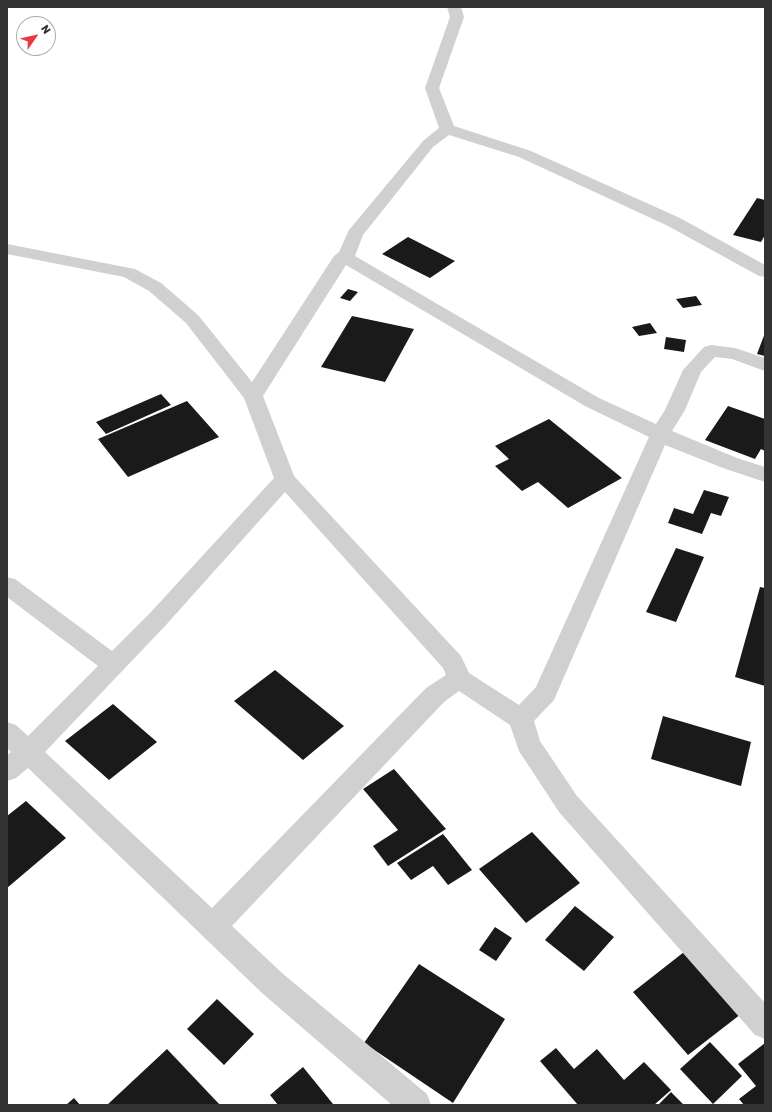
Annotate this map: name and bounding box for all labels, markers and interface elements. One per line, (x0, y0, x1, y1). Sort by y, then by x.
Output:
north arrow (16, 16, 56, 56)
text: N (38, 23, 53, 36)

